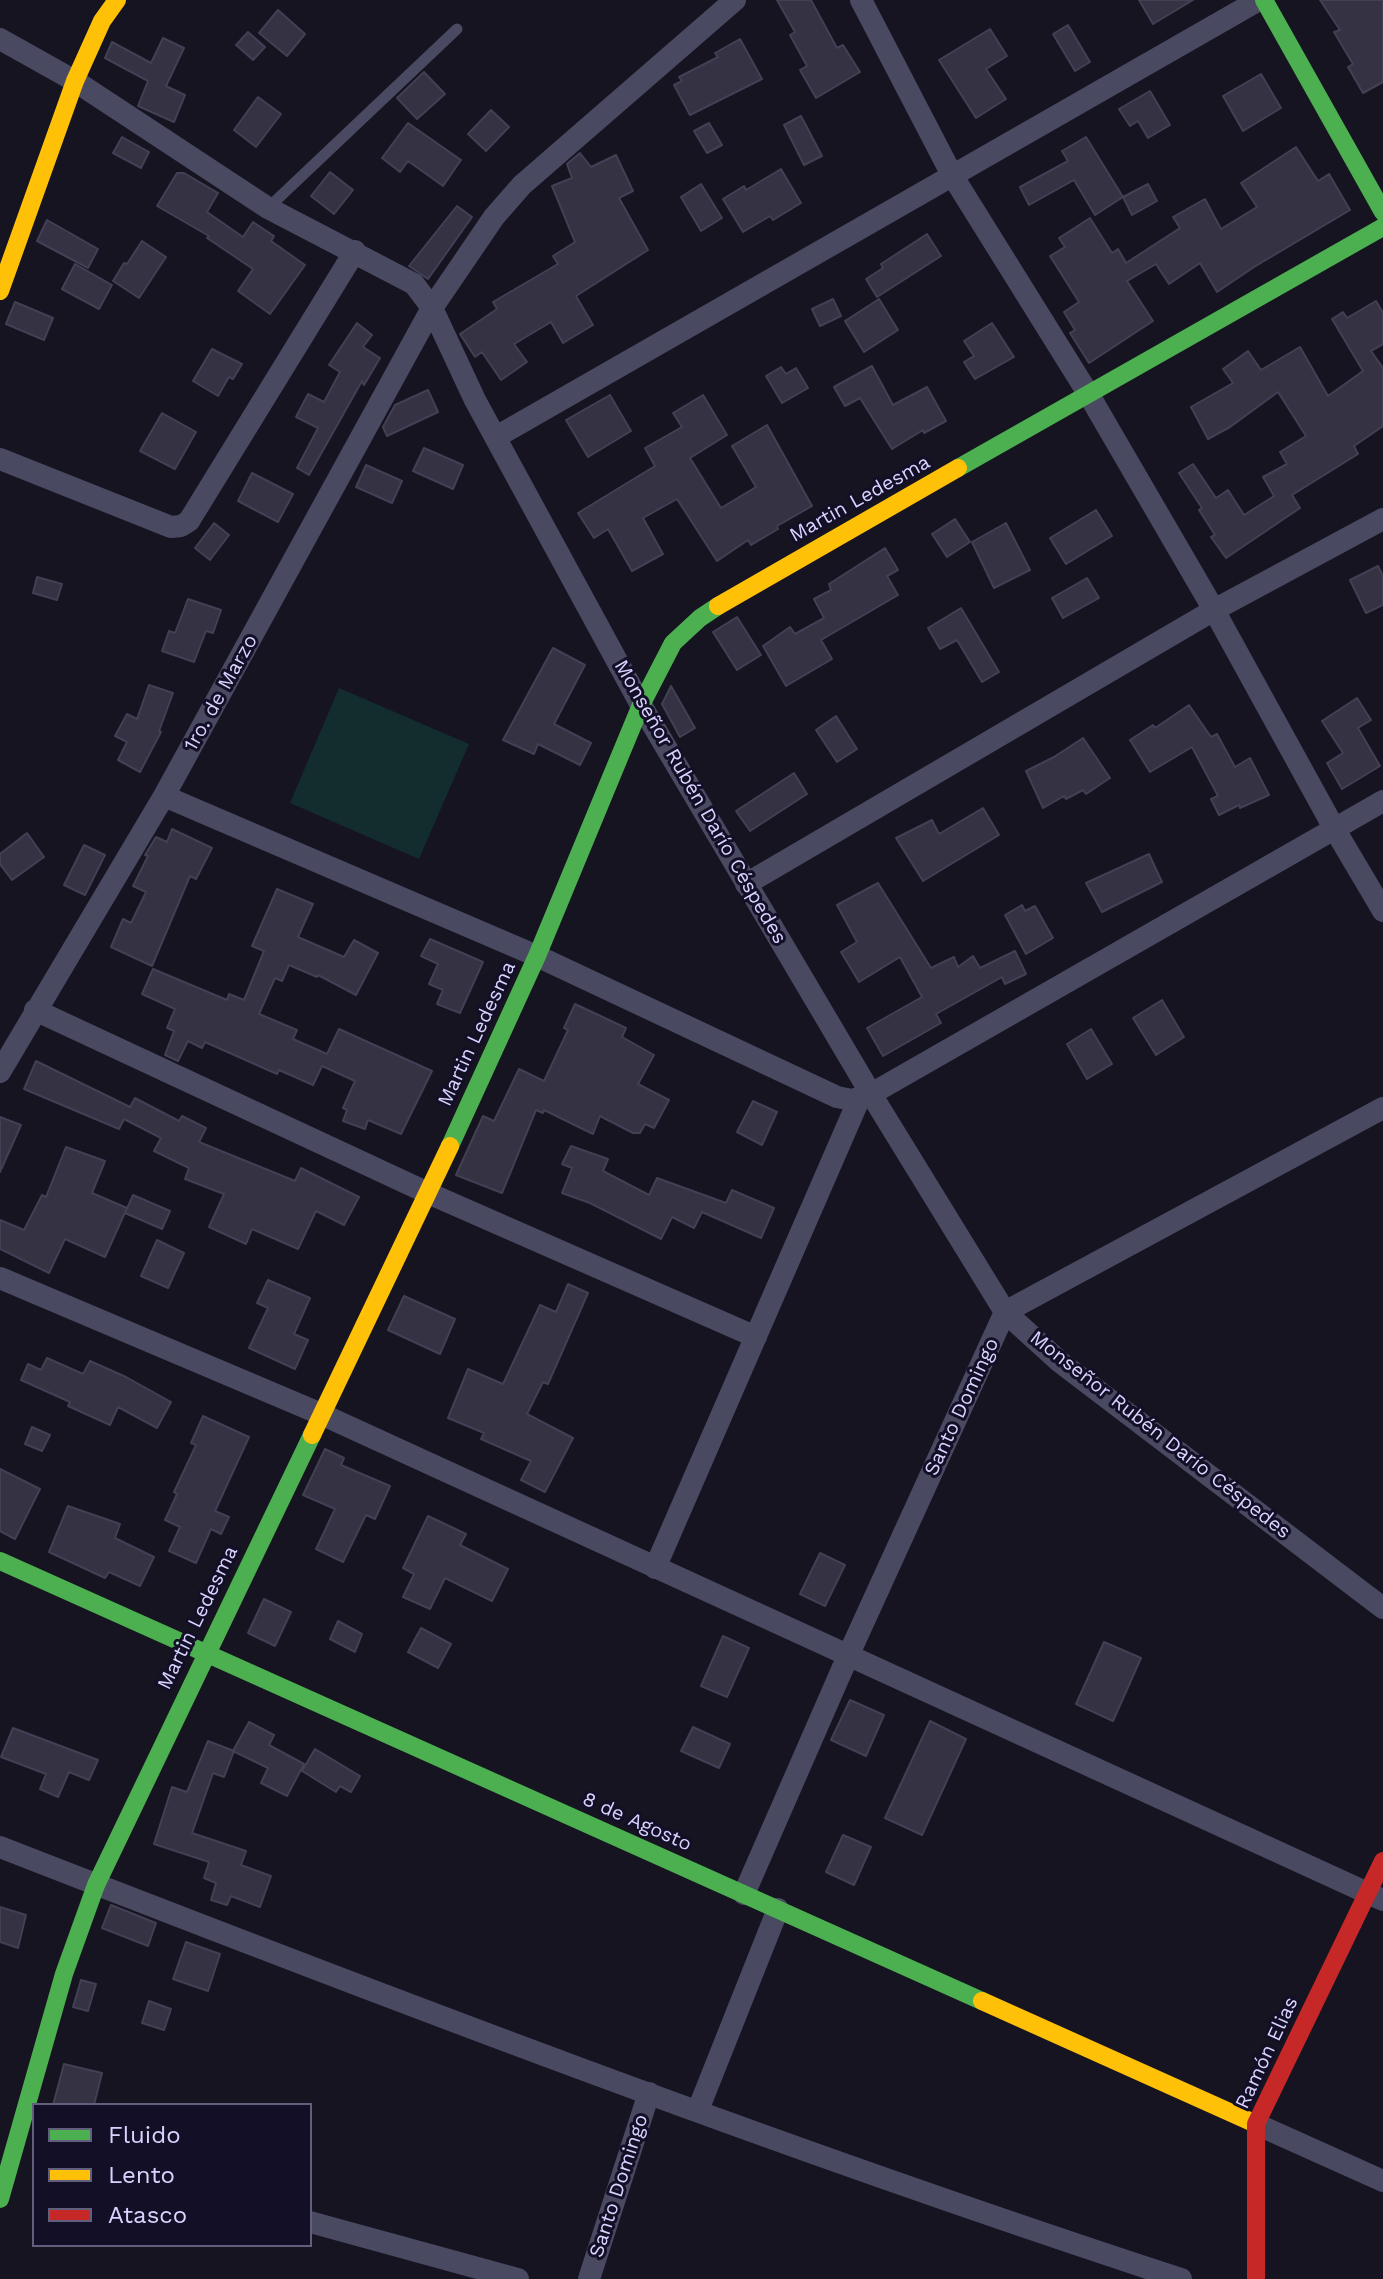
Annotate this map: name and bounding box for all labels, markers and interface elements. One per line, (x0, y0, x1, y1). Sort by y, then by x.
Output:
street label: Martin Ledesma (786, 450, 934, 548)
street label: 1ro. de Marzo (179, 631, 263, 755)
street label: Monseñor Rubén Darío Céspedes (609, 656, 791, 948)
street label: Martin Ledesma (433, 958, 521, 1110)
street label: Monseñor Rubén Darío Céspedes (1025, 1326, 1295, 1544)
street label: Santo Domingo (920, 1334, 1004, 1480)
street label: Martin Ledesma (153, 1542, 243, 1694)
street label: 8 de Agosto (579, 1787, 695, 1857)
street label: Ramón Elias (1231, 1993, 1303, 2113)
legend (32, 2103, 312, 2247)
street label: Santo Domingo (585, 2111, 653, 2261)
text: Fluido (108, 2121, 181, 2149)
text: Lento (108, 2161, 175, 2189)
text: Atasco (108, 2201, 187, 2229)

